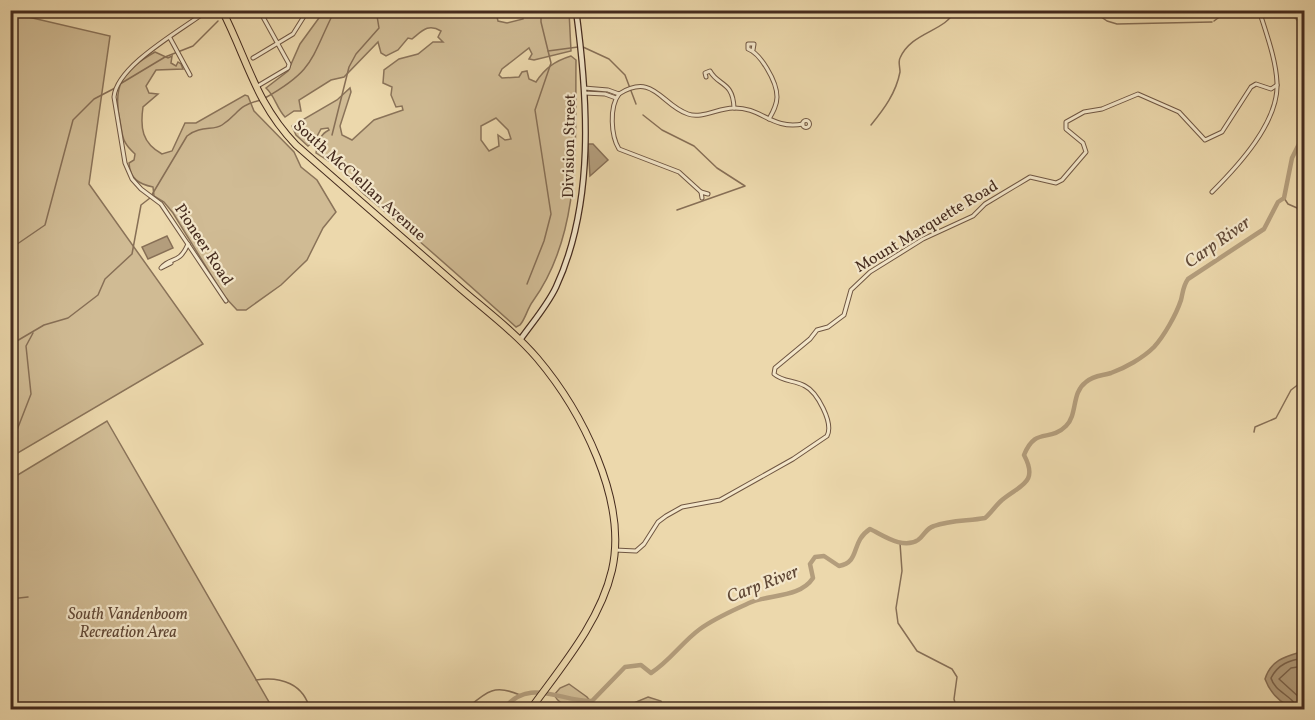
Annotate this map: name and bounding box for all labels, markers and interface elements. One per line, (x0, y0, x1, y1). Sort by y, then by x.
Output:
street label: Division Street (558, 93, 582, 198)
street label: South McClellan Avenue (288, 115, 430, 247)
street label: Mount Marquette Road (851, 176, 1003, 278)
street label: Pioneer Road (168, 200, 238, 290)
water label: Carp River (1180, 211, 1256, 275)
water label: Carp River (723, 560, 803, 610)
park label: South Vandenboom Recreation Area (68, 604, 188, 644)

